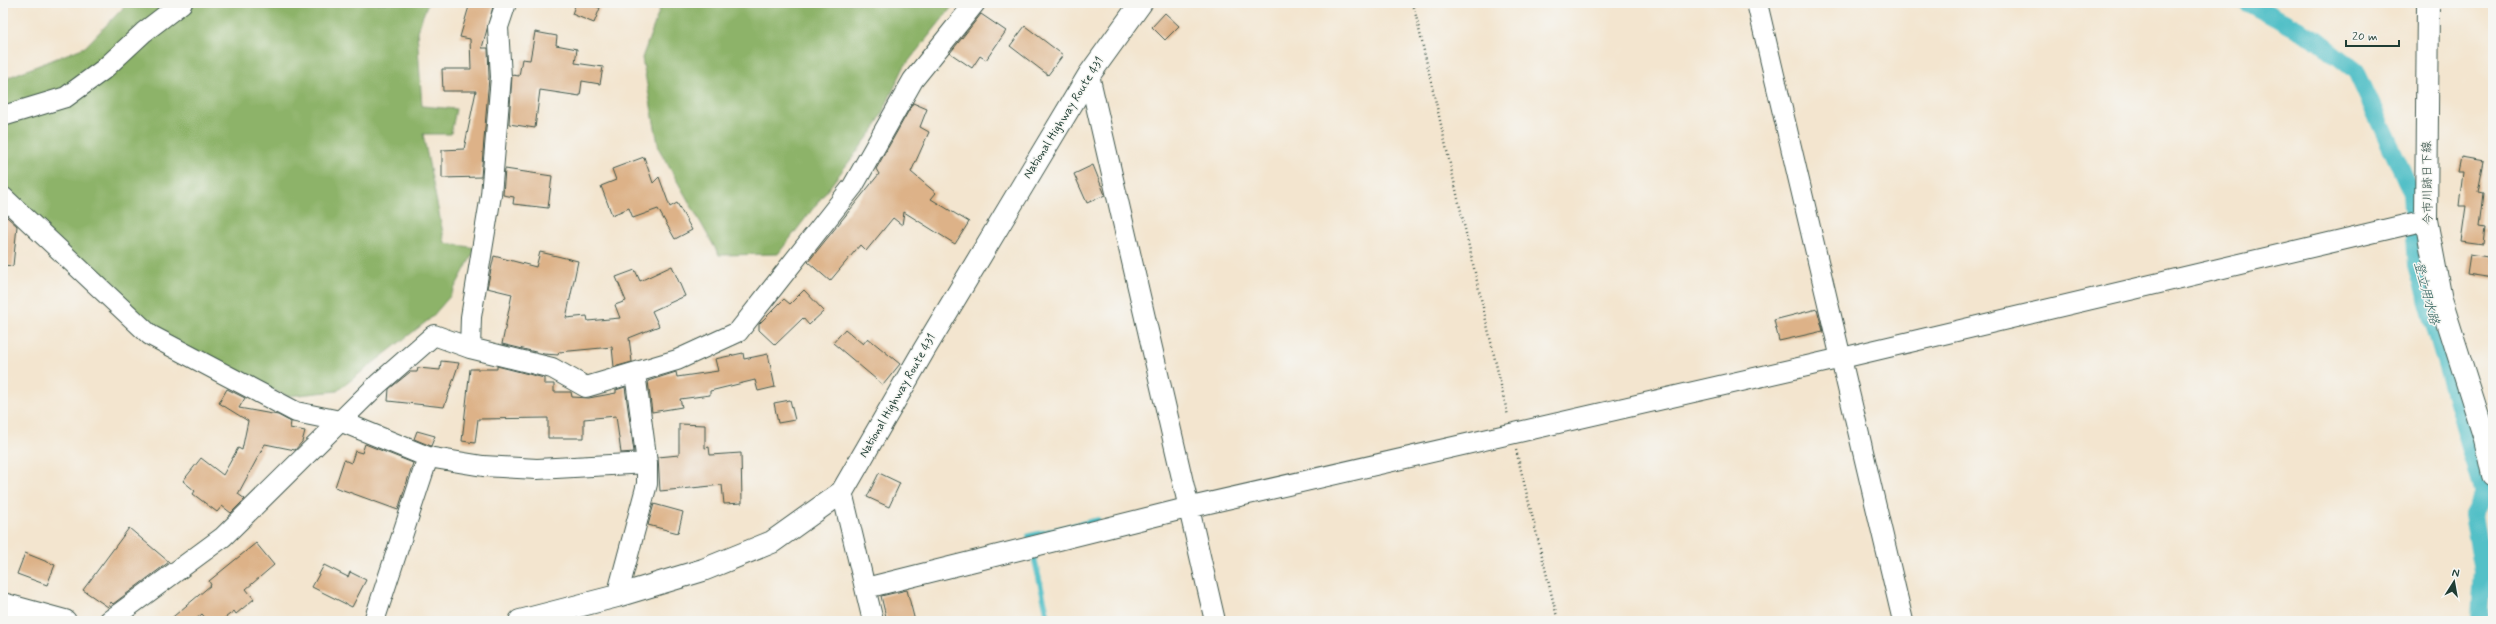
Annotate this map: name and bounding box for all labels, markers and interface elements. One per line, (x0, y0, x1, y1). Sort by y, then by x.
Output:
scale bar (2346, 22, 2399, 48)
text: 20 m (2352, 29, 2378, 45)
street label: National Highway Route 431 (1020, 54, 1108, 182)
street label: 今市川跡日下線 (2419, 141, 2437, 225)
water label: 登立用水路 (2409, 259, 2443, 328)
street label: National Highway Route 431 (856, 331, 940, 461)
north arrow (2434, 562, 2474, 602)
text: N (2451, 566, 2461, 581)

